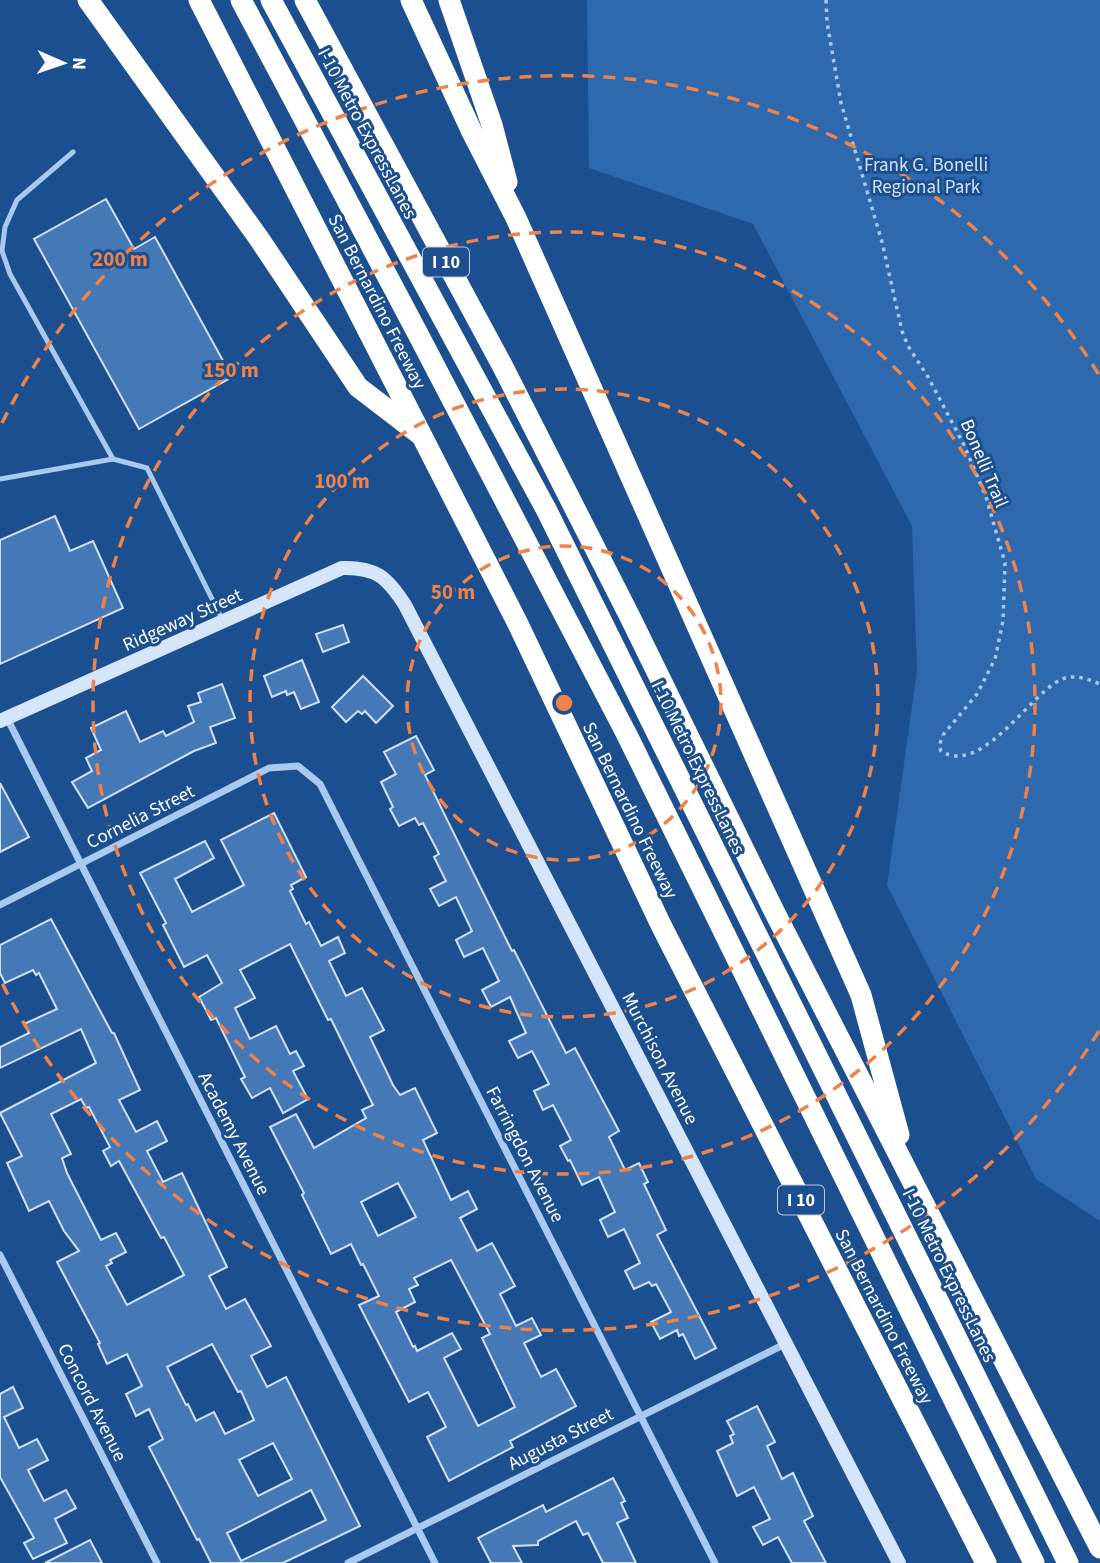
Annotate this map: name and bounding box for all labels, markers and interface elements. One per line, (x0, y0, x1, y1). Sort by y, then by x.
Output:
north arrow (28, 28, 98, 98)
street label: I-10 Metro ExpressLanes (310, 43, 423, 224)
text: N (65, 57, 92, 70)
park label: Frank G. Bonelli Regional Park (864, 152, 988, 201)
street label: San Bernardino Freeway (321, 209, 433, 394)
text: 200 m (92, 244, 148, 274)
road number: I 10 (423, 248, 469, 276)
text: 150 m (203, 355, 259, 385)
street label: Bonelli Trail (953, 415, 1014, 512)
text: 100 m (314, 466, 370, 496)
text: 50 m (431, 577, 475, 607)
street label: Ridgeway Street (119, 582, 247, 659)
street label: I-10 Metro ExpressLanes (644, 676, 752, 859)
centre of rings (552, 691, 576, 715)
street label: San Bernardino Freeway (575, 718, 684, 904)
street label: Cornelia Street (82, 778, 200, 856)
street label: Murchison Avenue (615, 988, 705, 1130)
street label: Academy Avenue (191, 1067, 276, 1200)
street label: Farringdon Avenue (479, 1082, 571, 1227)
street label: I-10 Metro ExpressLanes (895, 1184, 1003, 1367)
road number: I 10 (778, 1185, 824, 1214)
street label: San Bernardino Freeway (828, 1224, 940, 1409)
street label: Concord Avenue (50, 1339, 133, 1466)
street label: Augusta Street (503, 1401, 619, 1477)

